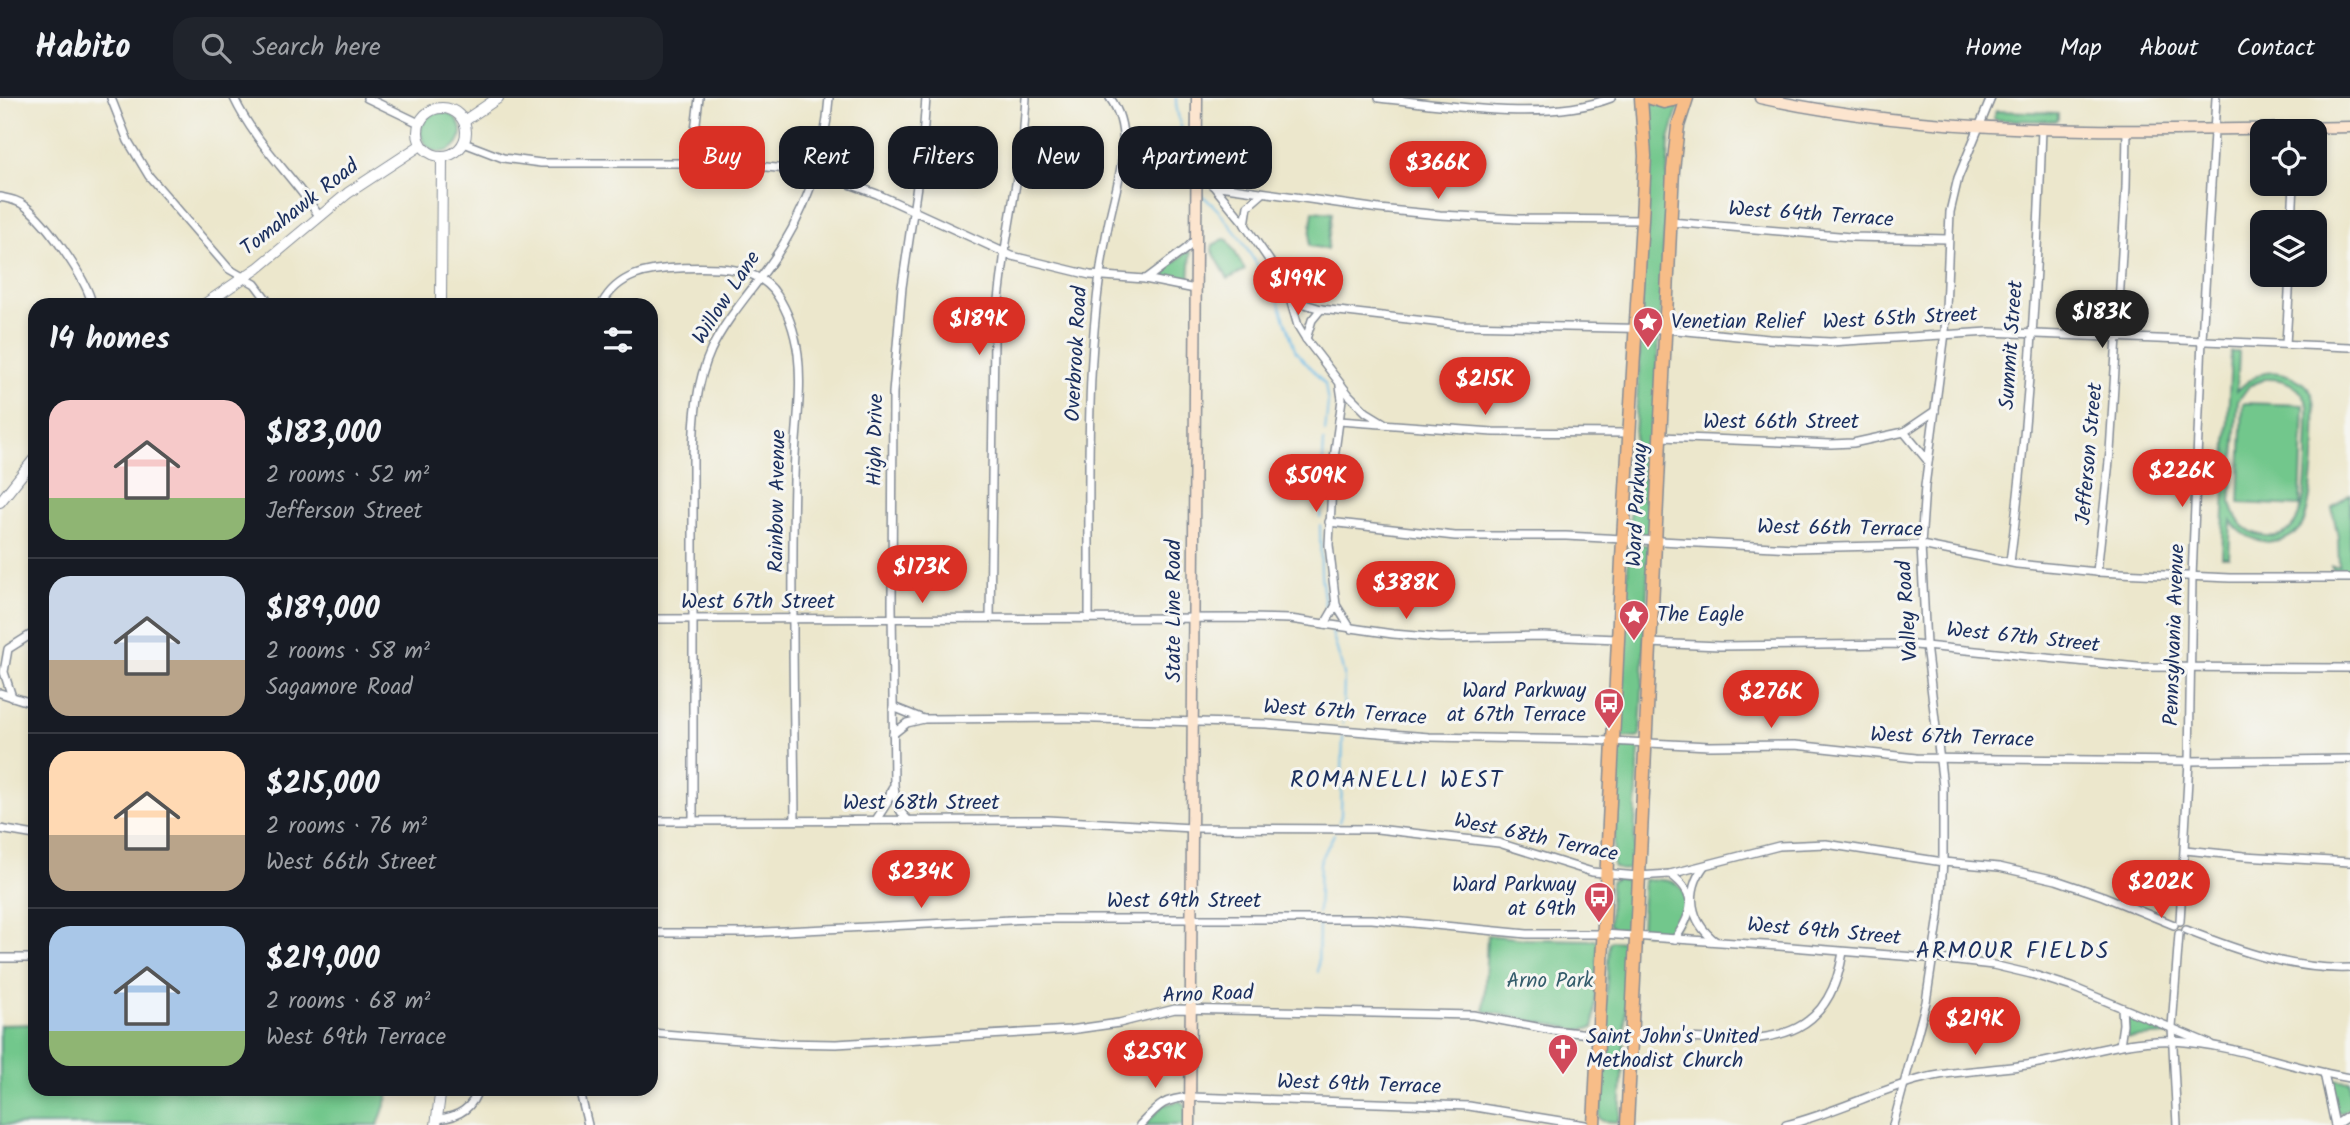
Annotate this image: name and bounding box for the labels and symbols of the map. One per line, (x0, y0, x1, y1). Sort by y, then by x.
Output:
pin: $366K (1389, 141, 1487, 201)
street label: Tomahawk Road (234, 151, 367, 265)
street label: West 64th Terrace (1727, 193, 1895, 237)
street label: Willow Lane (684, 244, 770, 351)
pin: $199K (1249, 258, 1347, 317)
street label: Summit Street (1991, 278, 2033, 411)
street label: Overbrook Road (1057, 285, 1097, 423)
pin: $183K (2053, 290, 2151, 350)
pin: $189K (930, 298, 1028, 357)
street label: West 65th Street (1822, 298, 1979, 340)
place icon: Venetian Relief (1631, 305, 1665, 349)
place label: Venetian Relief (1671, 306, 1806, 339)
pin: $215K (1436, 358, 1534, 417)
street label: Jefferson Street (2067, 381, 2113, 527)
street label: High Drive (859, 393, 893, 487)
street label: West 66th Street (1703, 406, 1860, 439)
street label: Rainbow Avenue (760, 429, 796, 573)
street label: Ward Parkway (1618, 442, 1658, 568)
pin: $226K (2133, 450, 2231, 509)
pin: $509K (1267, 454, 1365, 514)
street label: West 66th Terrace (1757, 511, 1924, 547)
street label: State Line Road (1158, 539, 1191, 682)
street label: Pennsylvania Avenue (2155, 543, 2195, 727)
pin: $173K (873, 546, 971, 605)
street label: Valley Road (1888, 559, 1928, 663)
pin: $388K (1357, 561, 1455, 621)
street label: West 67th Street (681, 586, 836, 619)
place icon: The Eagle (1617, 598, 1651, 642)
place label: The Eagle (1657, 599, 1745, 632)
street label: West 67th Street (1945, 614, 2102, 663)
pin: $276K (1722, 670, 1820, 730)
place label: Ward Parkway at 67th Terrace (1447, 675, 1587, 732)
bus stop icon: Ward Parkway at 67th Terrace (1592, 686, 1626, 730)
street label: West 67th Terrace (1262, 691, 1428, 735)
street label: West 67th Terrace (1870, 719, 2035, 757)
district label: ROMANELLI WEST (1290, 763, 1504, 799)
street label: West 68th Street (843, 787, 1000, 820)
street label: West 68th Terrace (1451, 805, 1622, 872)
pin: $234K (872, 850, 970, 910)
pin: $202K (2112, 860, 2210, 920)
place label: Ward Parkway at 69th (1452, 869, 1576, 926)
bus stop icon: Ward Parkway at 69th (1582, 880, 1616, 924)
street label: West 69th Street (1107, 885, 1262, 918)
street label: West 69th Street (1746, 909, 1903, 955)
district label: ARMOUR FIELDS (1916, 934, 2110, 970)
park label: Arno Park (1507, 965, 1594, 998)
street label: Arno Road (1162, 977, 1255, 1013)
pin: $219K (1926, 998, 2024, 1057)
place label: Saint John's United Methodist Church (1586, 1021, 1759, 1078)
pin: $259K (1106, 1030, 1204, 1090)
church icon: Saint John's United Methodist Church (1546, 1032, 1580, 1076)
street label: West 69th Terrace (1276, 1066, 1442, 1104)

